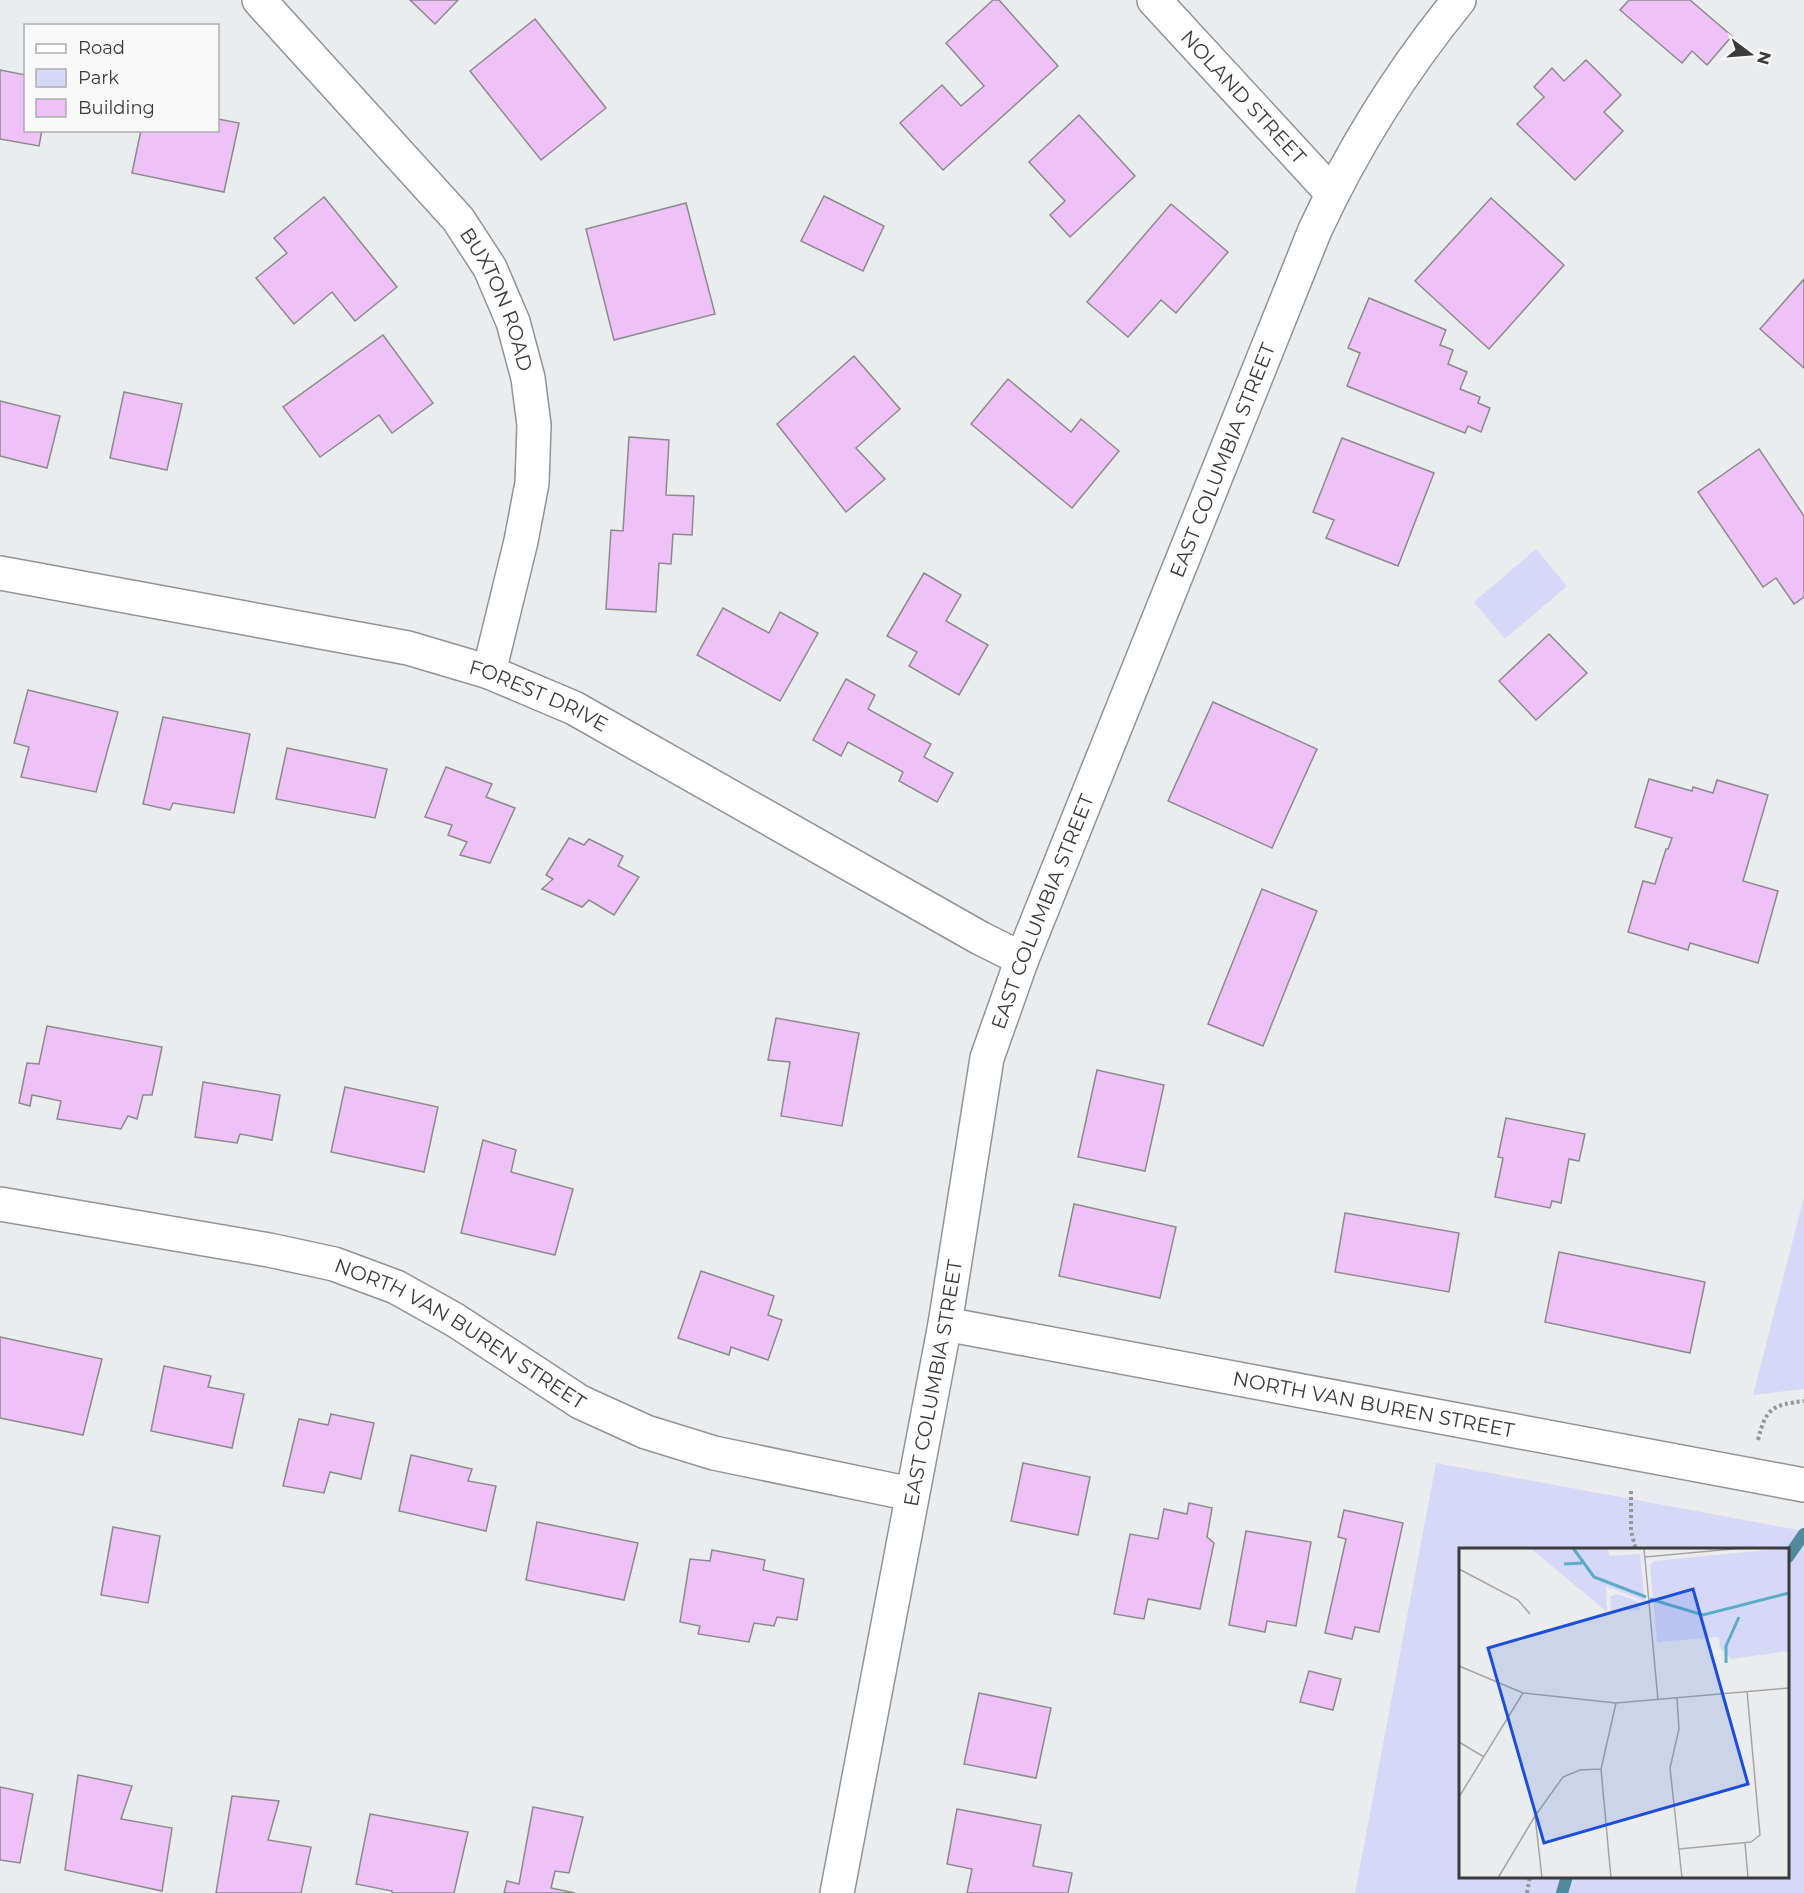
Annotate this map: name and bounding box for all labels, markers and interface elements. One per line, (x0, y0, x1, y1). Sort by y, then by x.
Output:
legend (24, 24, 219, 132)
north arrow (1720, 24, 1780, 84)
street label: NOLAND STREET (1176, 25, 1311, 169)
text: Road (78, 37, 125, 59)
text: N (1753, 49, 1775, 67)
text: Park (78, 67, 119, 89)
text: Building (78, 97, 155, 119)
street label: BUXTON ROAD (455, 223, 538, 374)
street label: EAST COLUMBIA STREET (1165, 339, 1280, 581)
street label: FOREST DRIVE (466, 655, 612, 737)
street label: EAST COLUMBIA STREET (986, 790, 1099, 1032)
street label: NORTH VAN BUREN STREET (331, 1253, 591, 1415)
street label: EAST COLUMBIA STREET (899, 1257, 967, 1508)
street label: NORTH VAN BUREN STREET (1231, 1366, 1517, 1443)
inset map (1459, 1548, 1789, 1878)

